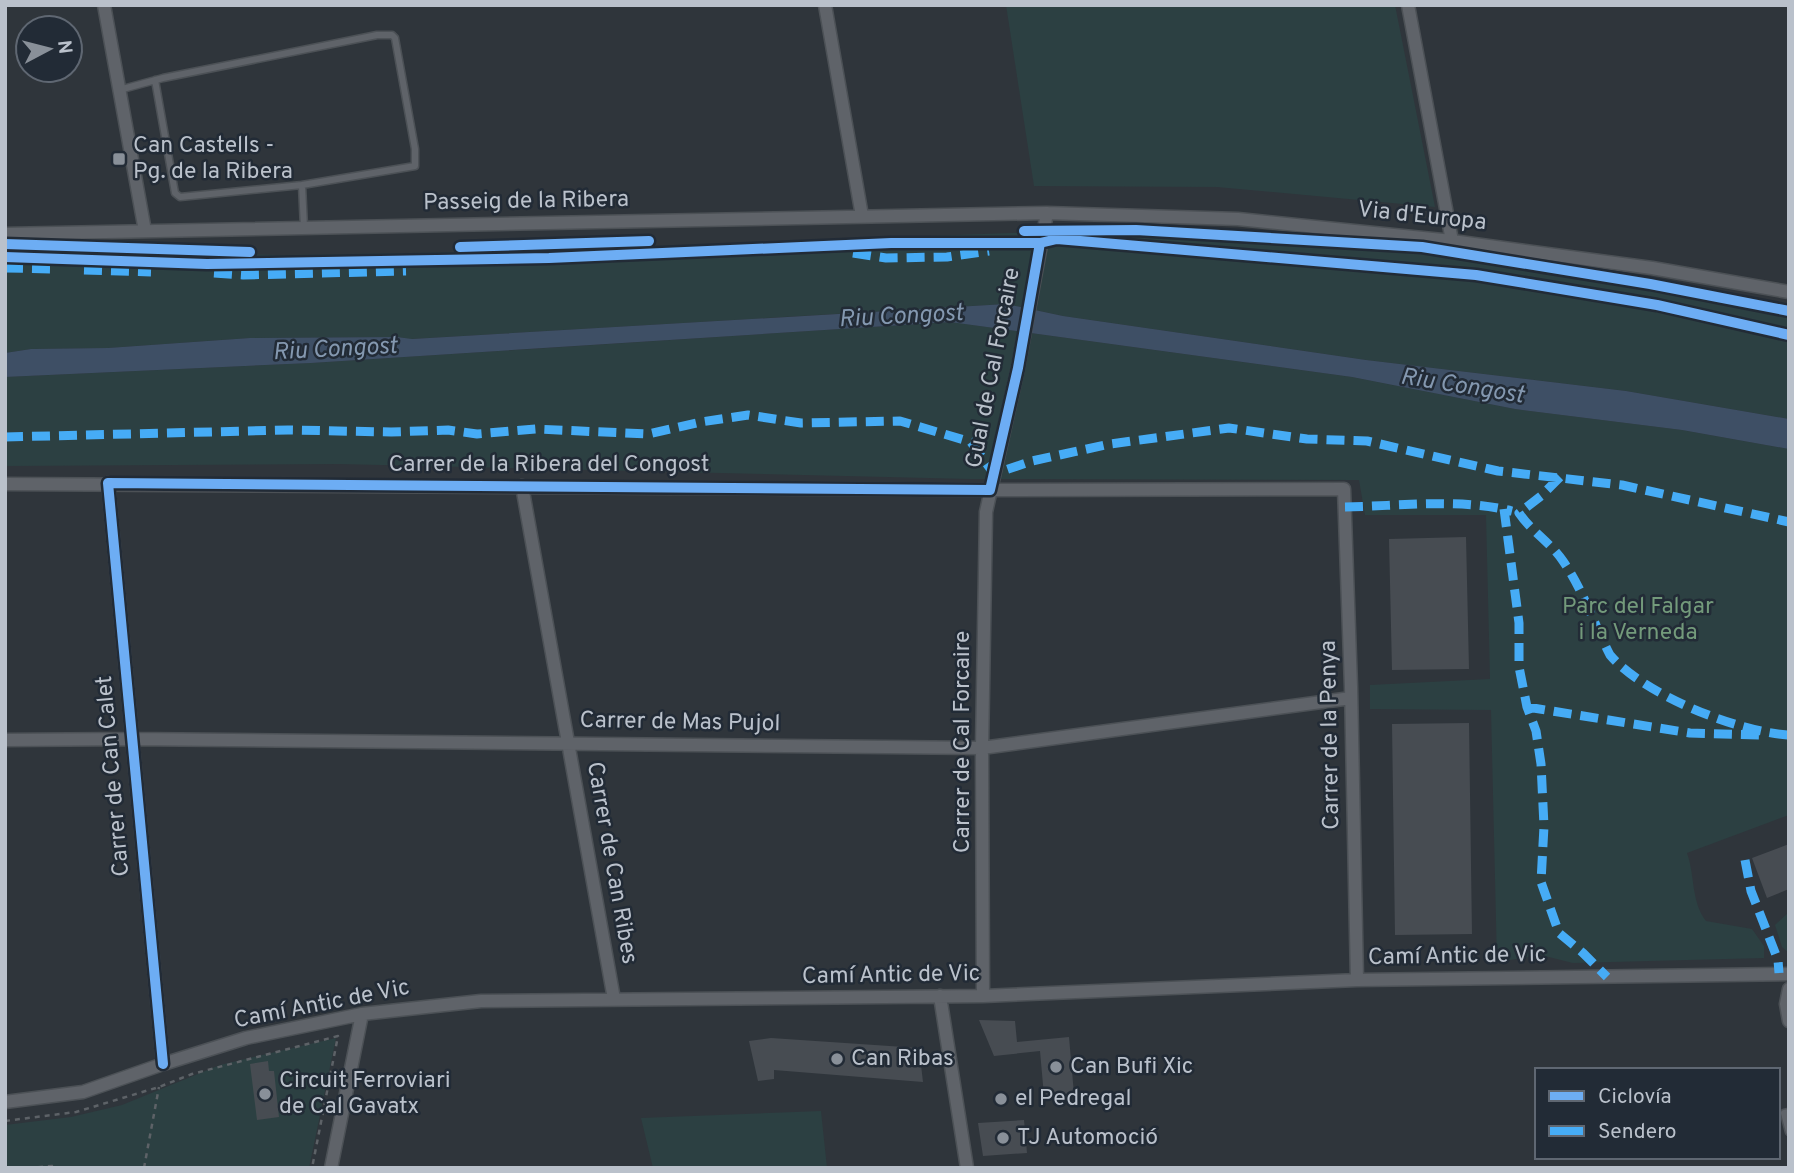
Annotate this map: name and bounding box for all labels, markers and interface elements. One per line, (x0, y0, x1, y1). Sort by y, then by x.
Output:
north arrow (14, 14, 84, 84)
text: N (51, 39, 77, 55)
place label: Can Castells - Pg. de la Ribera (133, 132, 293, 187)
marker: Can Castells - Pg. de la Ribera (111, 151, 127, 167)
street label: Passeig de la Ribera (423, 186, 629, 218)
street label: Via d'Europa (1356, 196, 1488, 238)
street label: Gual de Cal Forcaire (960, 265, 1028, 471)
water label: Riu Congost (838, 299, 966, 335)
water label: Riu Congost (272, 332, 400, 368)
water label: Riu Congost (1398, 362, 1527, 412)
street label: Carrer de la Ribera del Congost (388, 451, 710, 480)
park label: Parc del Falgar i la Verneda (1562, 593, 1714, 648)
street label: Carrer de Cal Forcaire (949, 631, 978, 853)
street label: Carrer de la Penya (1315, 640, 1347, 830)
street label: Carrer de Can Calet (91, 674, 137, 878)
street label: Carrer de Mas Pujol (579, 707, 781, 739)
street label: Carrer de Can Ribes (579, 759, 643, 967)
street label: Camí Antic de Vic (1368, 941, 1546, 973)
street label: Camí Antic de Vic (802, 960, 980, 992)
street label: Camí Antic de Vic (232, 974, 412, 1036)
place label: Can Ribas (851, 1045, 954, 1074)
marker: Can Ribas (829, 1051, 845, 1067)
place label: Can Bufi Xic (1070, 1053, 1193, 1082)
marker: Can Bufi Xic (1048, 1059, 1064, 1075)
place label: Circuit Ferroviari de Cal Gavatx (279, 1067, 451, 1122)
legend (1535, 1068, 1780, 1159)
text: Ciclovía (1598, 1084, 1672, 1111)
place label: el Pedregal (1015, 1085, 1131, 1114)
marker: Circuit Ferroviari de Cal Gavatx (257, 1086, 273, 1102)
marker: el Pedregal (993, 1091, 1009, 1107)
text: Sendero (1598, 1119, 1677, 1146)
place label: TJ Automoció (1017, 1124, 1158, 1153)
marker: TJ Automoció (995, 1130, 1011, 1146)

